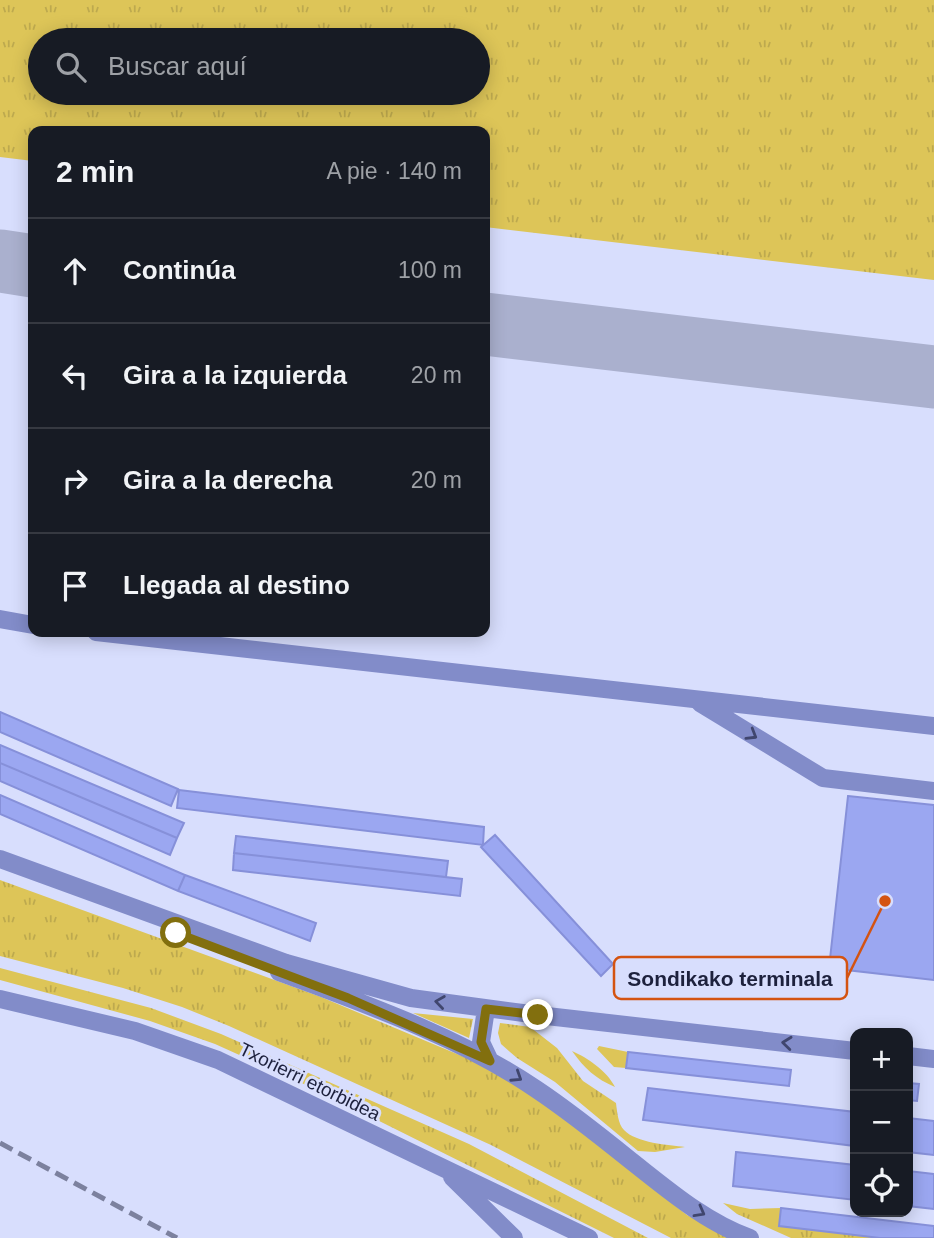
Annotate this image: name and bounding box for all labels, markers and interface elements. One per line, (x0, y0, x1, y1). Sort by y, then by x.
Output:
search box (28, 28, 490, 105)
icon: search (52, 48, 90, 86)
text: Buscar aquí (108, 51, 247, 81)
text: 2 min (56, 155, 134, 188)
text: A pie · 140 m (326, 158, 462, 184)
icon: ahead (56, 252, 94, 290)
text: Continúa (123, 255, 236, 285)
text: 100 m (398, 257, 462, 283)
icon: left (56, 357, 94, 395)
text: Gira a la izquierda (123, 360, 347, 390)
text: 20 m (411, 362, 462, 388)
icon: right (56, 462, 94, 500)
text: Gira a la derecha (123, 465, 333, 495)
text: 20 m (411, 467, 462, 493)
icon: arrive (56, 567, 94, 605)
text: Llegada al destino (123, 570, 350, 600)
one-way arrow (745, 726, 758, 739)
route start (160, 917, 191, 948)
callout: Sondikako terminala (614, 957, 847, 999)
text: Sondikako terminala (627, 967, 833, 990)
one-way arrow (434, 995, 446, 1010)
route end (522, 999, 553, 1030)
map controls (850, 1028, 913, 1217)
button: + (850, 1028, 913, 1091)
one-way arrow (782, 1036, 793, 1051)
street label: Txorierri etorbidea (236, 1038, 384, 1125)
one-way arrow (509, 1068, 522, 1081)
button: − (850, 1091, 913, 1154)
button: locate (850, 1154, 913, 1217)
one-way arrow (693, 1204, 705, 1217)

